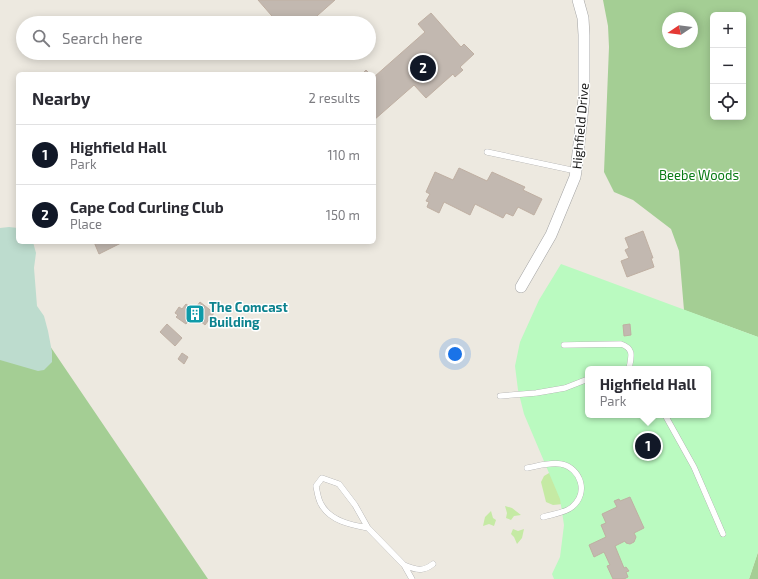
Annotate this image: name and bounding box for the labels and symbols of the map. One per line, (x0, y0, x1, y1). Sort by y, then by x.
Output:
north arrow (662, 12, 698, 48)
pin: 2 (410, 53, 436, 83)
street label: Highfield Drive (568, 82, 592, 170)
park label: Beebe Woods (659, 167, 739, 183)
place label: The Comcast Building (209, 299, 288, 330)
building icon: The Comcast Building (184, 303, 206, 325)
your location (445, 344, 465, 364)
pin: 1 (635, 431, 661, 461)

